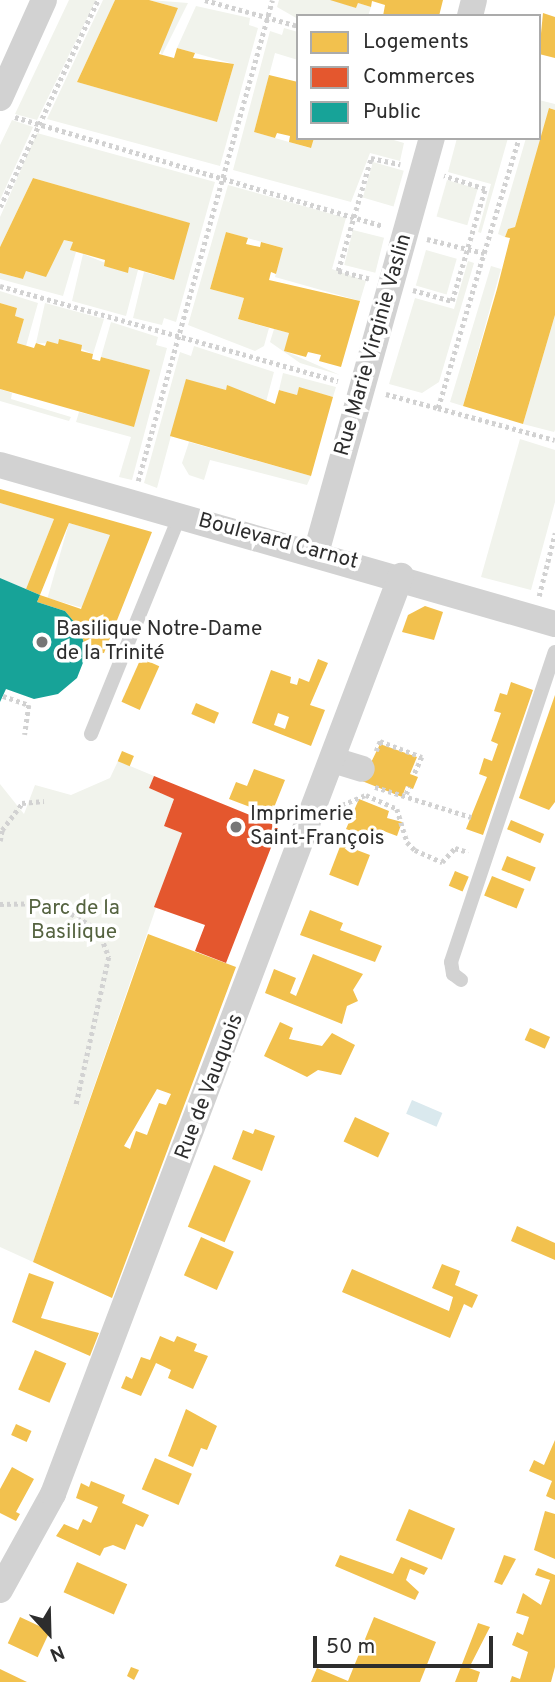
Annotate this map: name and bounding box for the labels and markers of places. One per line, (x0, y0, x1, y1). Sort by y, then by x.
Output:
place label: Basilique Notre-Dame de la Trinité (56, 617, 262, 667)
marker: Basilique Notre-Dame de la Trinité (34, 634, 50, 650)
place label: Imprimerie Saint-François (250, 802, 385, 852)
marker: Imprimerie Saint-François (228, 819, 244, 835)

